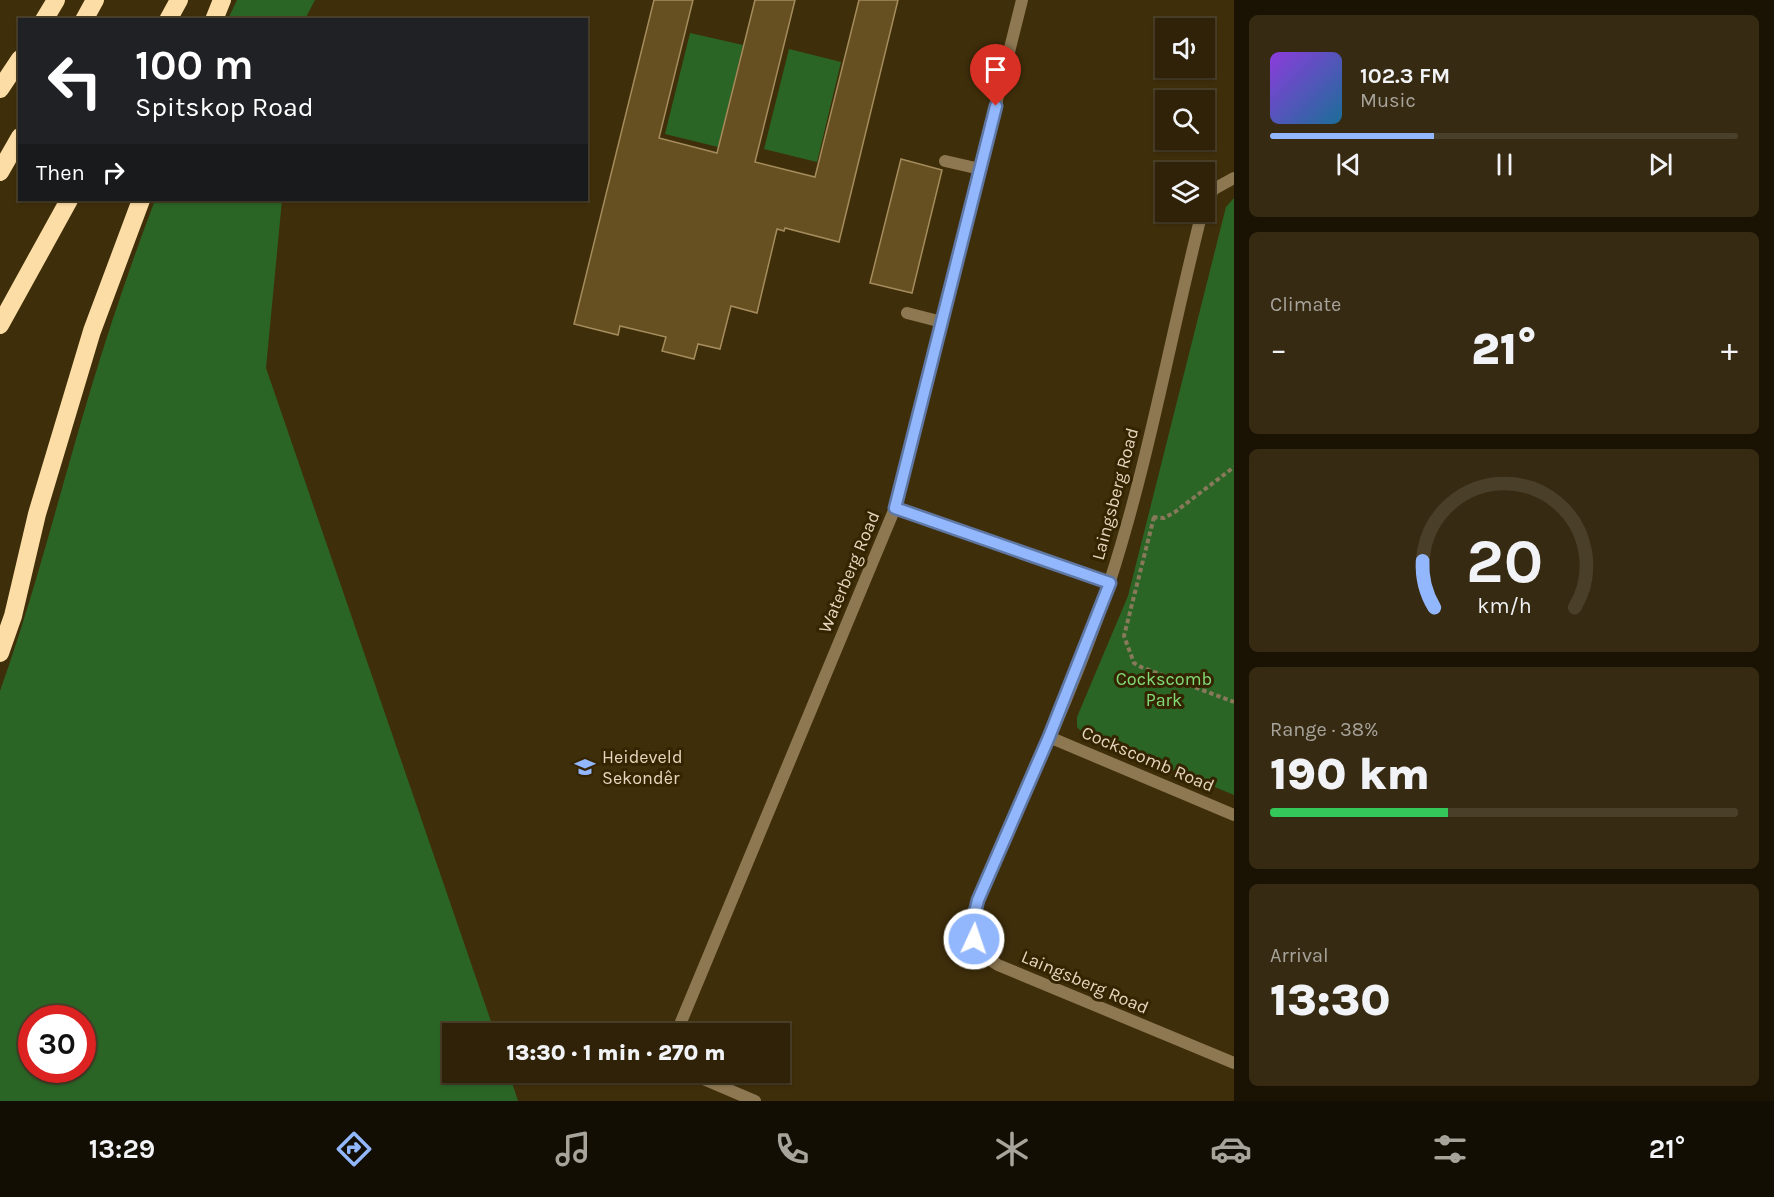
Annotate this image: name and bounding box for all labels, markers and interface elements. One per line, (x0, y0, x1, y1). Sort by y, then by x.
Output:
map controls (1155, 18, 1215, 222)
button: sound (1155, 18, 1215, 78)
text: 100 m (135, 40, 254, 90)
icon: left (36, 42, 114, 120)
pin (970, 44, 1021, 106)
icon: arrive (979, 53, 1012, 86)
text: 102.3 FM (1360, 63, 1450, 89)
text: Music (1360, 89, 1416, 112)
button: search (1155, 90, 1215, 150)
text: Spitskop Road (135, 91, 314, 123)
icon: previous (1332, 148, 1365, 181)
icon: pause (1488, 148, 1521, 181)
icon: next (1644, 148, 1677, 181)
icon: right (97, 156, 130, 189)
text: Then (36, 160, 85, 186)
button: layers (1155, 162, 1215, 222)
text: Climate (1270, 293, 1341, 316)
text: 21° (1471, 323, 1537, 375)
text: − (1270, 330, 1287, 368)
text: + (1721, 330, 1738, 368)
street label: Laingsberg Road (1087, 425, 1143, 563)
street label: Waterberg Road (813, 508, 885, 636)
text: 20 (1465, 525, 1543, 598)
text: km/h (1477, 593, 1531, 618)
park label: Cockscomb Park (1116, 668, 1212, 711)
text: Range · 38% (1270, 718, 1379, 741)
street label: Cockscomb Road (1078, 721, 1218, 797)
place label: Heideveld Sekondêr (602, 746, 683, 789)
text: 190 km (1270, 748, 1430, 800)
school or university icon: Heideveld Sekondêr (573, 755, 597, 779)
position arrow (942, 907, 1006, 971)
text: Arrival (1270, 944, 1329, 967)
street label: Laingsberg Road (1018, 945, 1152, 1019)
text: 13:30 (1270, 974, 1391, 1026)
speed limit sign: 30 (18, 1005, 96, 1083)
text: 13:30 · 1 min · 270 m (507, 1040, 725, 1066)
icon: directions (333, 1128, 375, 1170)
icon: music (552, 1128, 594, 1170)
icon: phone (771, 1128, 813, 1170)
icon: climate (991, 1128, 1033, 1170)
icon: car (1210, 1128, 1252, 1170)
icon: filters (1429, 1128, 1471, 1170)
text: 13:29 (89, 1133, 155, 1165)
text: 21° (1649, 1133, 1685, 1165)

